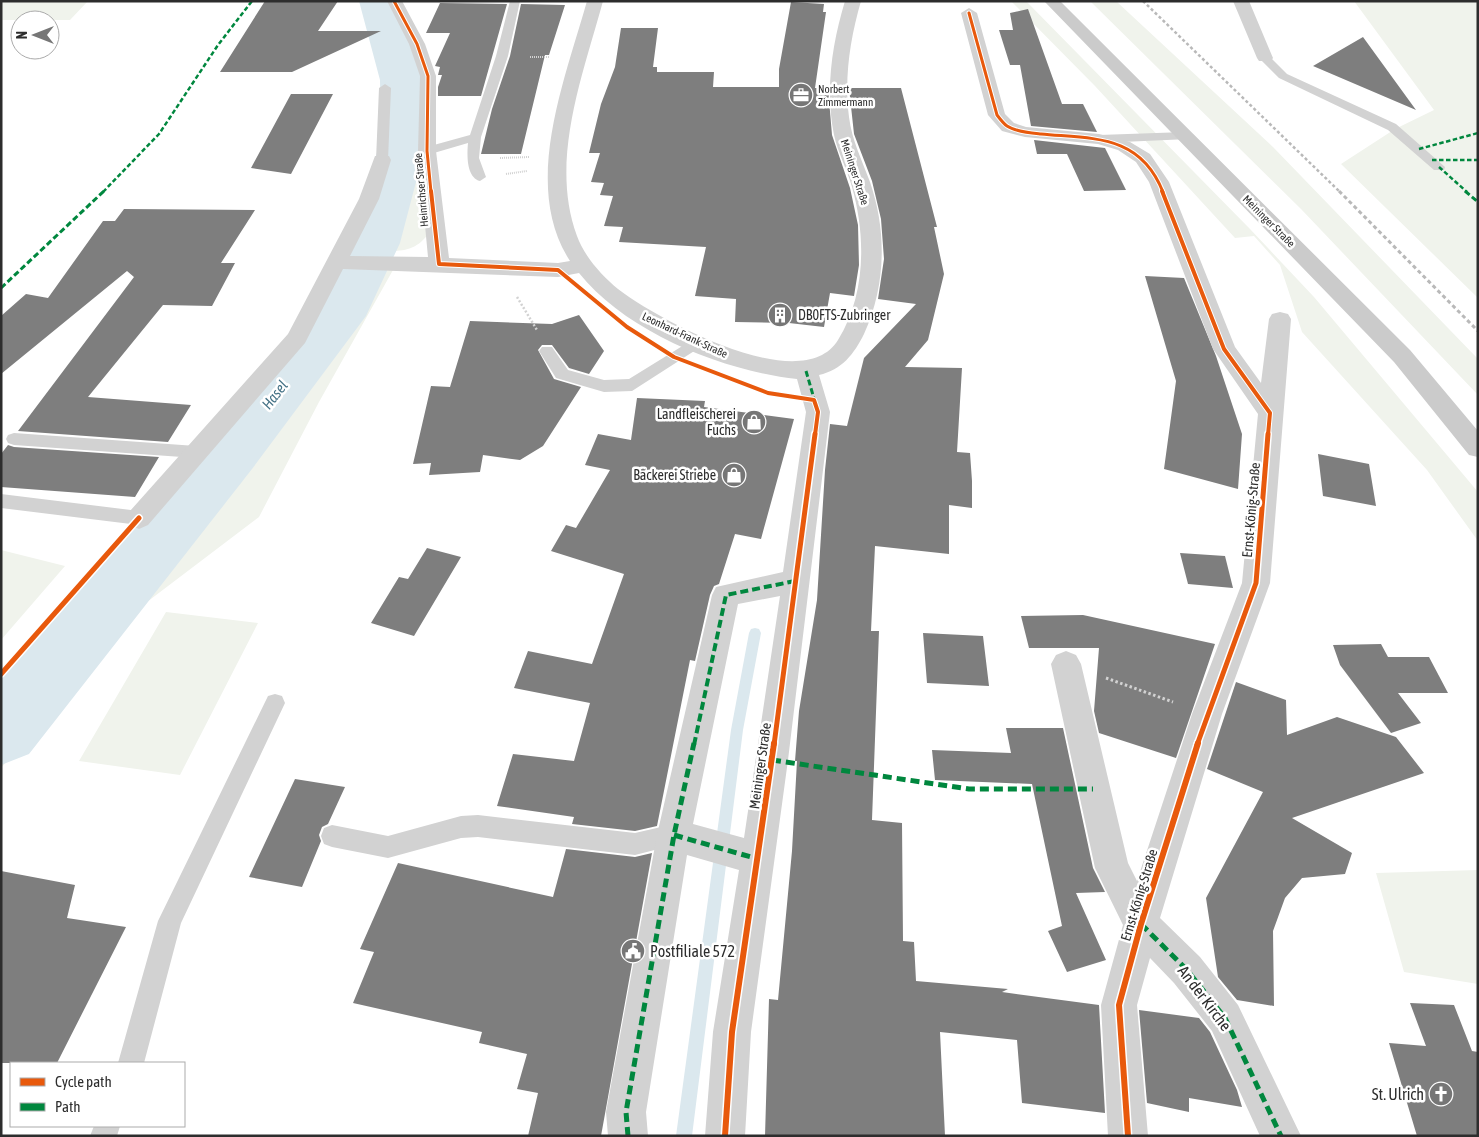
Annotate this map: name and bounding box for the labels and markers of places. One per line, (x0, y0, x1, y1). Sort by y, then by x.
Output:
office icon: Norbert Zimmermann (788, 82, 814, 108)
place label: Norbert Zimmermann (818, 83, 873, 108)
building icon: DB0FTS-Zubringer (767, 302, 793, 328)
place label: DB0FTS-Zubringer (798, 307, 891, 323)
place label: Landfleischerei Fuchs (657, 406, 736, 438)
shop icon: Landfleischerei Fuchs (741, 409, 767, 435)
shop icon: Bäckerei Striebe (721, 462, 747, 488)
place label: Bäckerei Striebe (633, 467, 716, 483)
public building icon: Postfiliale 572 (620, 938, 646, 964)
place label: Postfiliale 572 (650, 942, 735, 960)
church icon: St. Ulrich (1428, 1081, 1454, 1107)
place label: St. Ulrich (1372, 1085, 1424, 1103)

